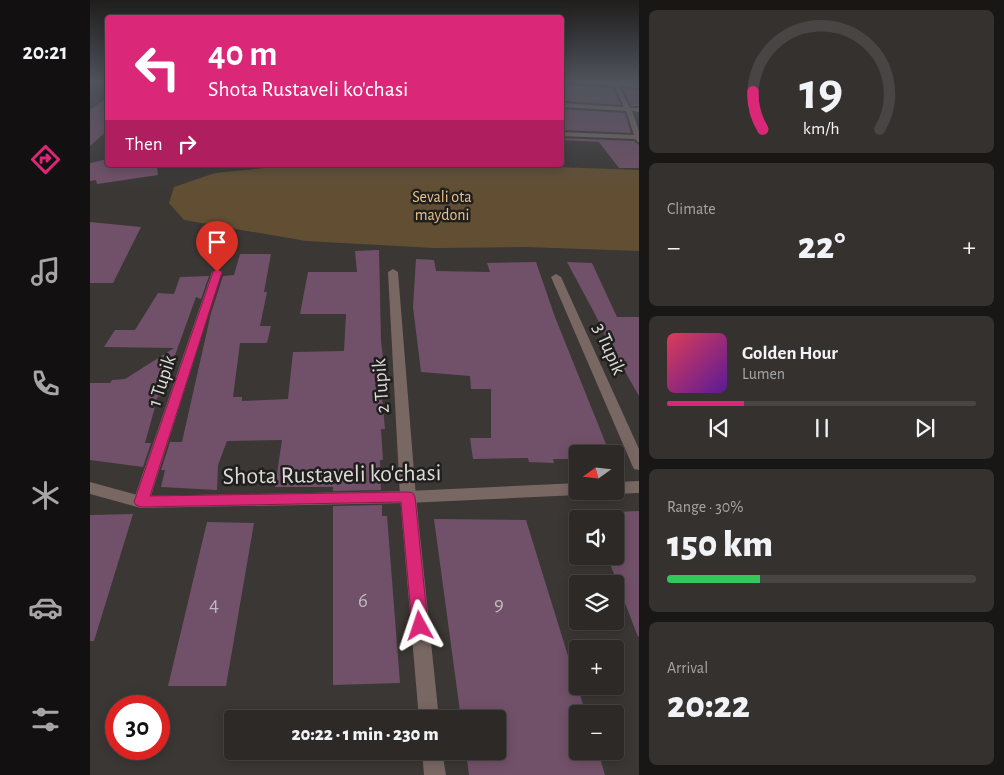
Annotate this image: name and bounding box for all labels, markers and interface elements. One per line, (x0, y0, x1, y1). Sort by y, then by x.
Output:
icon: left (125, 35, 190, 100)
text: 40 m (208, 37, 277, 72)
text: 20:21 (22, 41, 68, 63)
text: 19 (800, 66, 843, 118)
text: Shota Rustaveli ko'chasi (208, 78, 408, 100)
text: km/h (803, 120, 840, 138)
icon: right (173, 130, 201, 158)
text: Then (125, 135, 163, 154)
icon: directions (28, 142, 63, 177)
park label: Sevali ota maydoni (412, 189, 472, 224)
text: Climate (667, 201, 716, 217)
pin (196, 221, 238, 272)
icon: arrive (203, 228, 231, 256)
text: 22° (798, 228, 845, 266)
text: − (667, 234, 680, 262)
text: + (963, 234, 976, 262)
icon: music (28, 254, 63, 289)
street label: 3 Tupik (589, 320, 629, 378)
text: Golden Hour (742, 344, 838, 363)
street label: 1 Tupik (144, 353, 180, 409)
street label: 2 Tupik (369, 358, 393, 414)
icon: phone (28, 366, 63, 401)
text: Lumen (742, 366, 785, 382)
icon: previous (705, 414, 733, 442)
icon: pause (808, 414, 836, 442)
icon: next (911, 414, 939, 442)
north arrow (569, 445, 624, 500)
map controls (569, 445, 624, 760)
street label: Shota Rustaveli ko'chasi (222, 461, 442, 489)
icon: climate (28, 478, 63, 513)
text: Range · 30% (667, 499, 743, 515)
button: sound (569, 510, 624, 565)
text: 150 km (667, 526, 773, 564)
button: layers (569, 575, 624, 630)
icon: car (28, 590, 63, 625)
house number: 6 (358, 590, 368, 611)
house number: 9 (494, 593, 504, 614)
house number: 4 (209, 594, 219, 615)
position arrow (393, 599, 445, 651)
button: + (569, 640, 624, 695)
text: Arrival (667, 660, 708, 676)
text: 20:22 (667, 687, 750, 725)
speed limit sign: 30 (105, 695, 170, 760)
icon: filters (28, 702, 63, 737)
button: − (569, 705, 624, 760)
text: 20:22 · 1 min · 230 m (291, 725, 439, 744)

